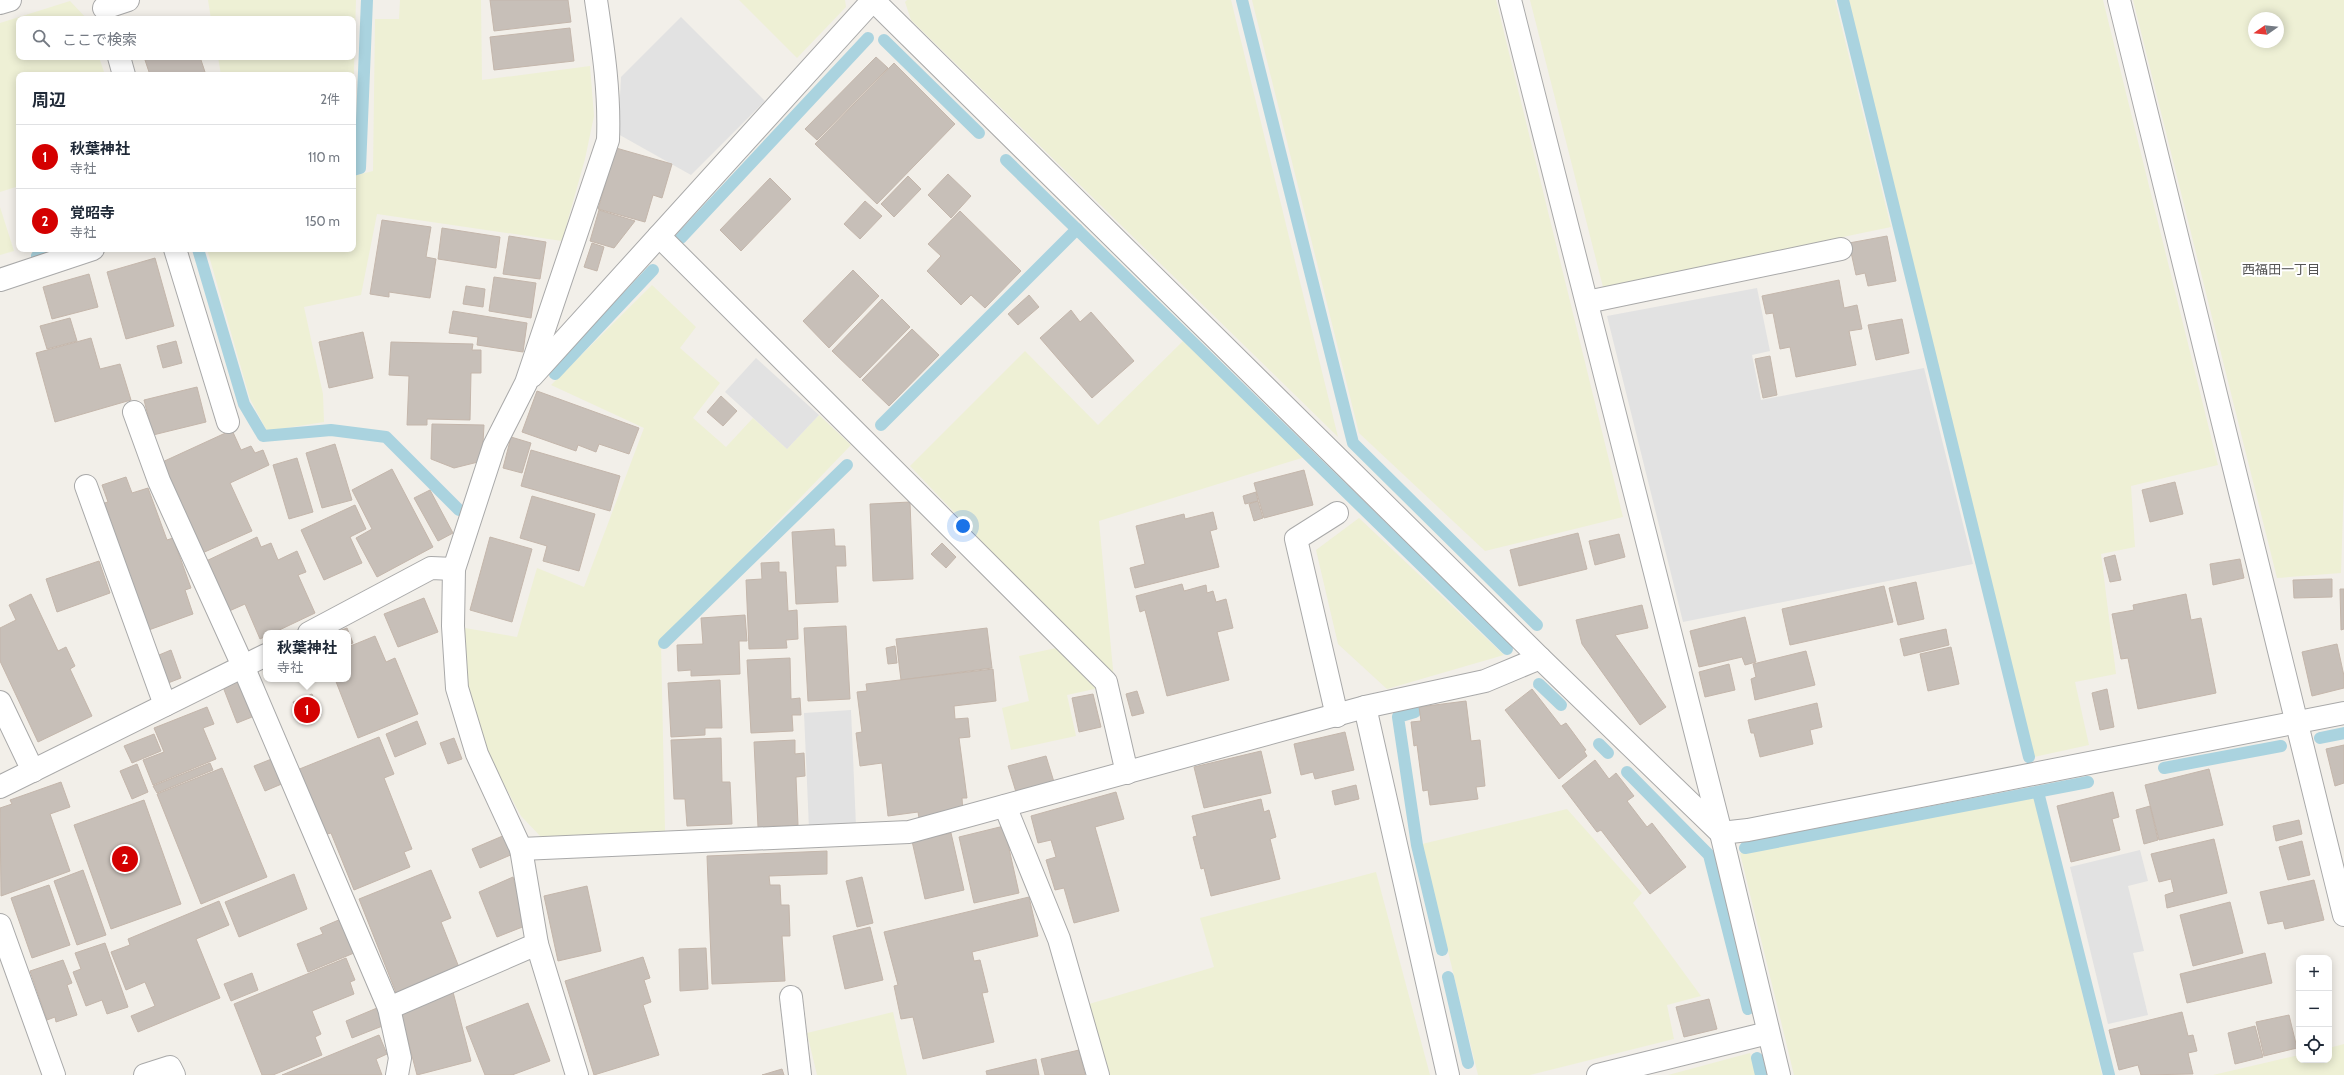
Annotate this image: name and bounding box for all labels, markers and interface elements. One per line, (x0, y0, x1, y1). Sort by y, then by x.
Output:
north arrow (2248, 12, 2284, 48)
search box (16, 16, 356, 60)
icon: search (30, 27, 52, 49)
text: ここで検索 (62, 31, 137, 49)
text: 周辺 (32, 90, 66, 110)
text: 2件 (320, 91, 340, 107)
text: 秋葉神社 (70, 140, 130, 158)
text: 1 (43, 149, 47, 165)
text: 110 m (308, 149, 340, 165)
text: 寺社 (70, 160, 96, 176)
text: 覚昭寺 (70, 204, 115, 222)
text: 2 (42, 213, 48, 229)
text: 150 m (305, 213, 340, 229)
text: 寺社 (70, 224, 96, 240)
district label: 西福田一丁目 (2242, 261, 2320, 277)
your location (953, 516, 973, 536)
popup (263, 630, 351, 682)
text: 秋葉神社 (277, 639, 337, 657)
text: 寺社 (277, 659, 303, 675)
pin: 1 (294, 695, 320, 725)
pin: 2 (112, 844, 138, 874)
map controls (2296, 955, 2332, 1063)
button: + (2296, 955, 2332, 991)
button: − (2296, 991, 2332, 1027)
button: locate (2296, 1027, 2332, 1063)

